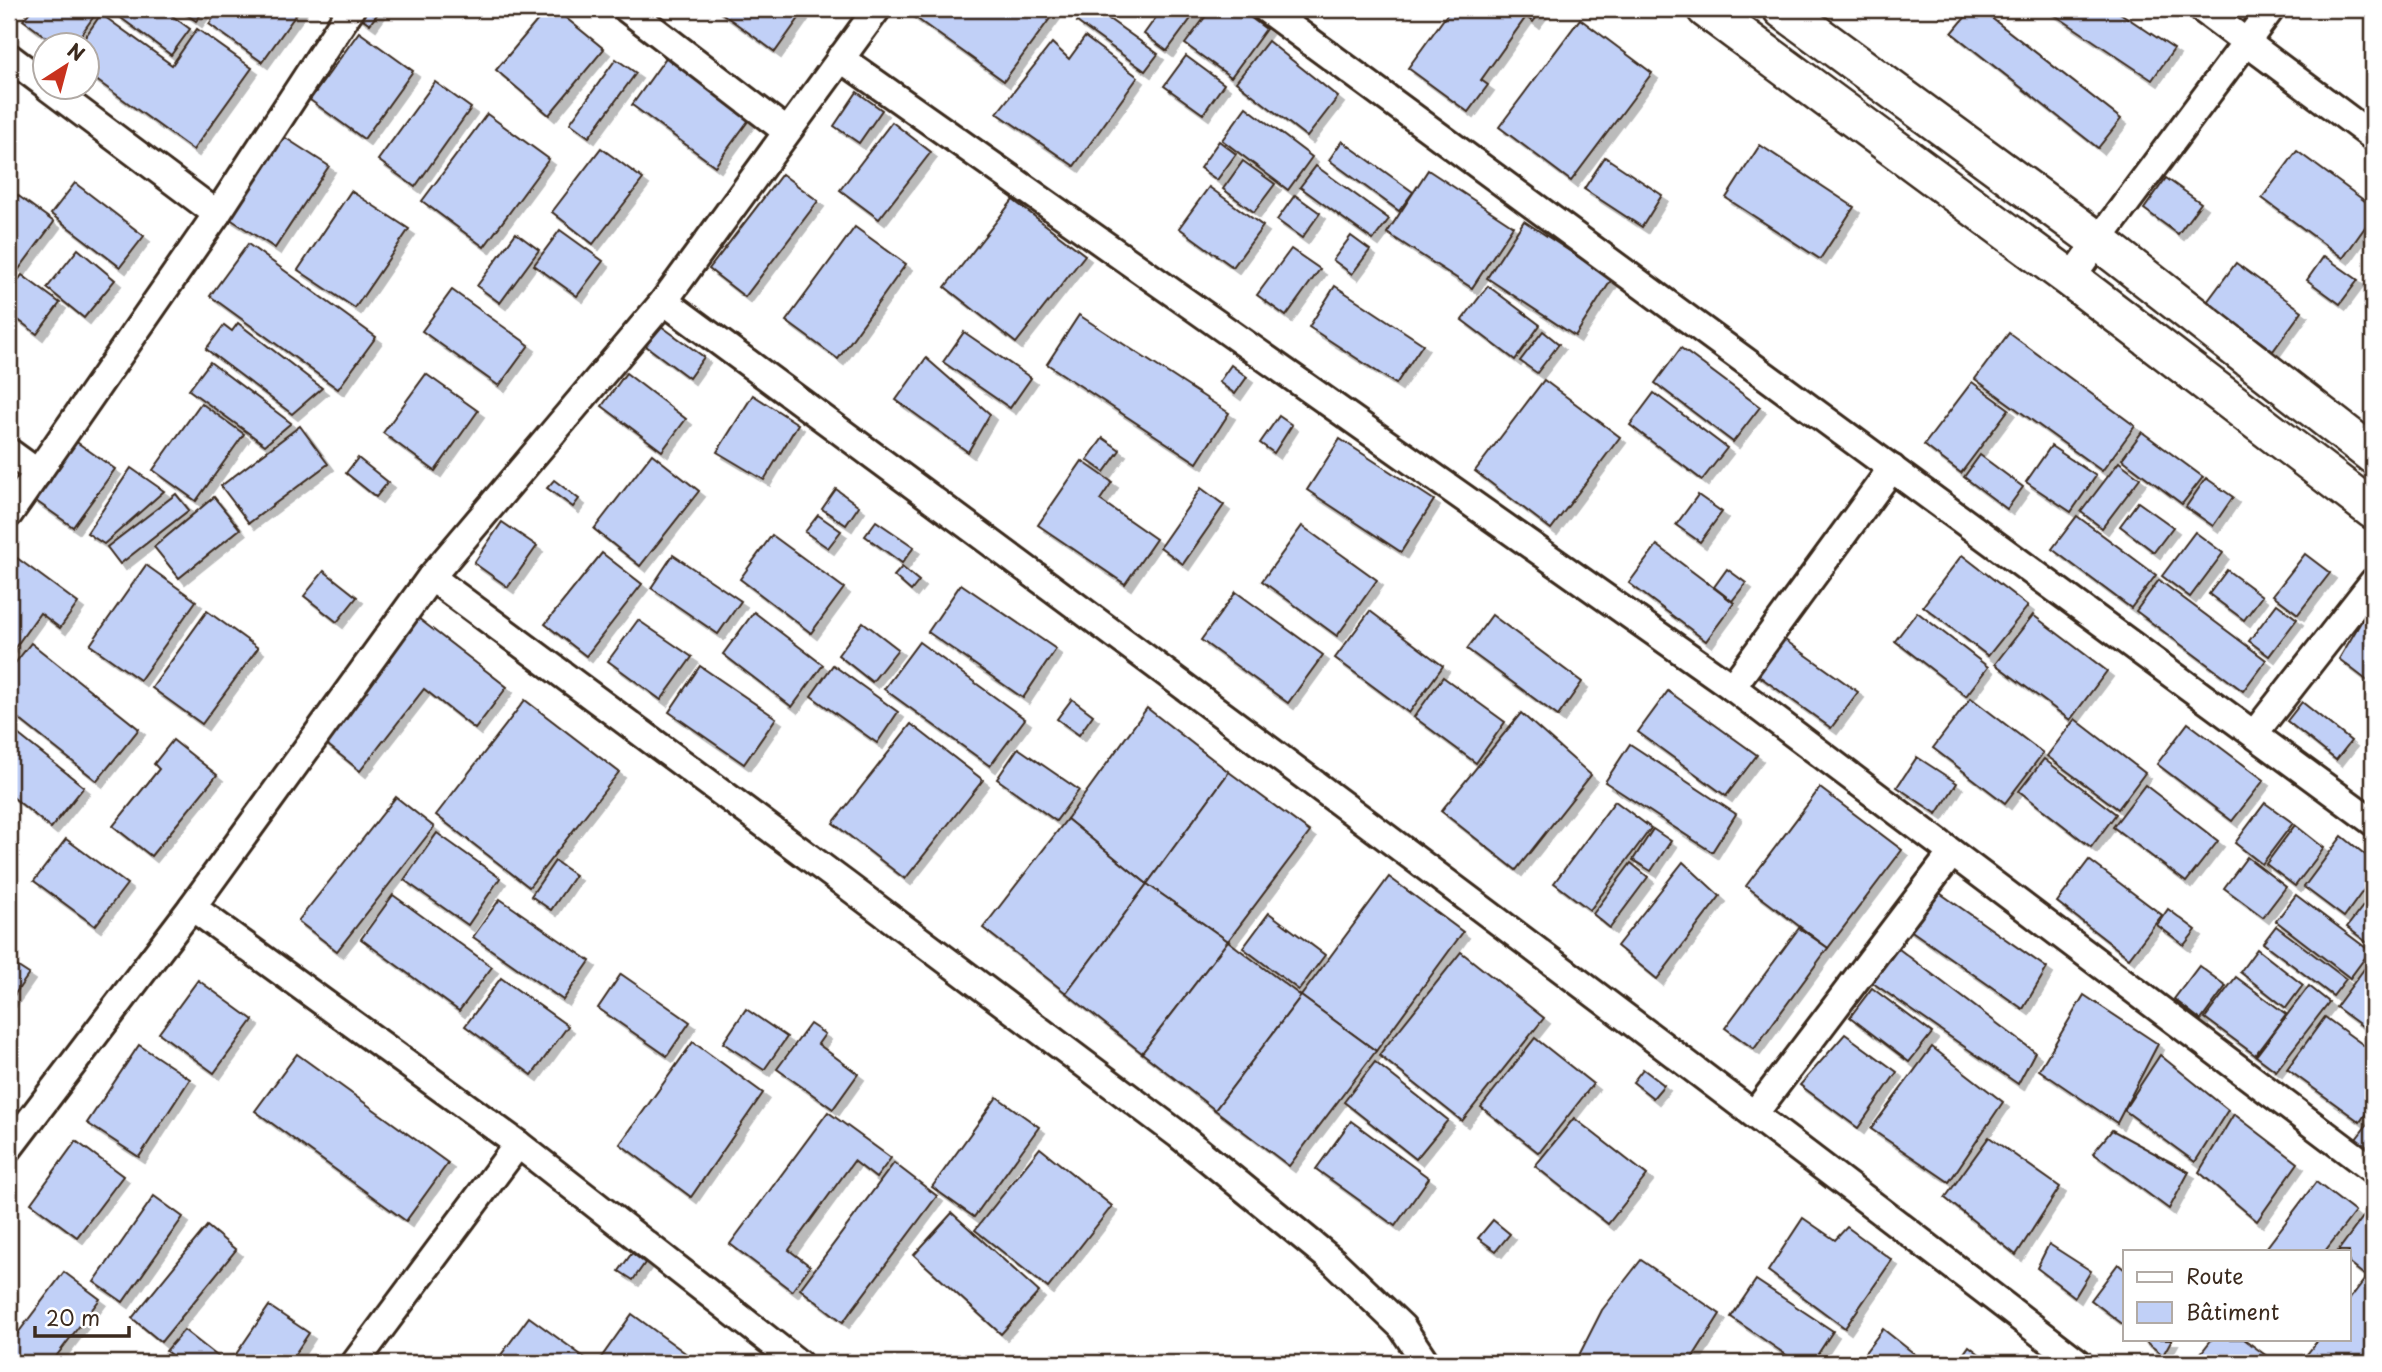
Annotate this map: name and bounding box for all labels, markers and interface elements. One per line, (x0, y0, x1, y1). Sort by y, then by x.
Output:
north arrow (32, 32, 102, 102)
text: N (62, 36, 91, 67)
legend (2123, 1250, 2350, 1340)
text: Route (2186, 1259, 2244, 1291)
scale bar (35, 1295, 130, 1339)
text: Bâtiment (2186, 1295, 2279, 1327)
text: 20 m (46, 1301, 100, 1333)

